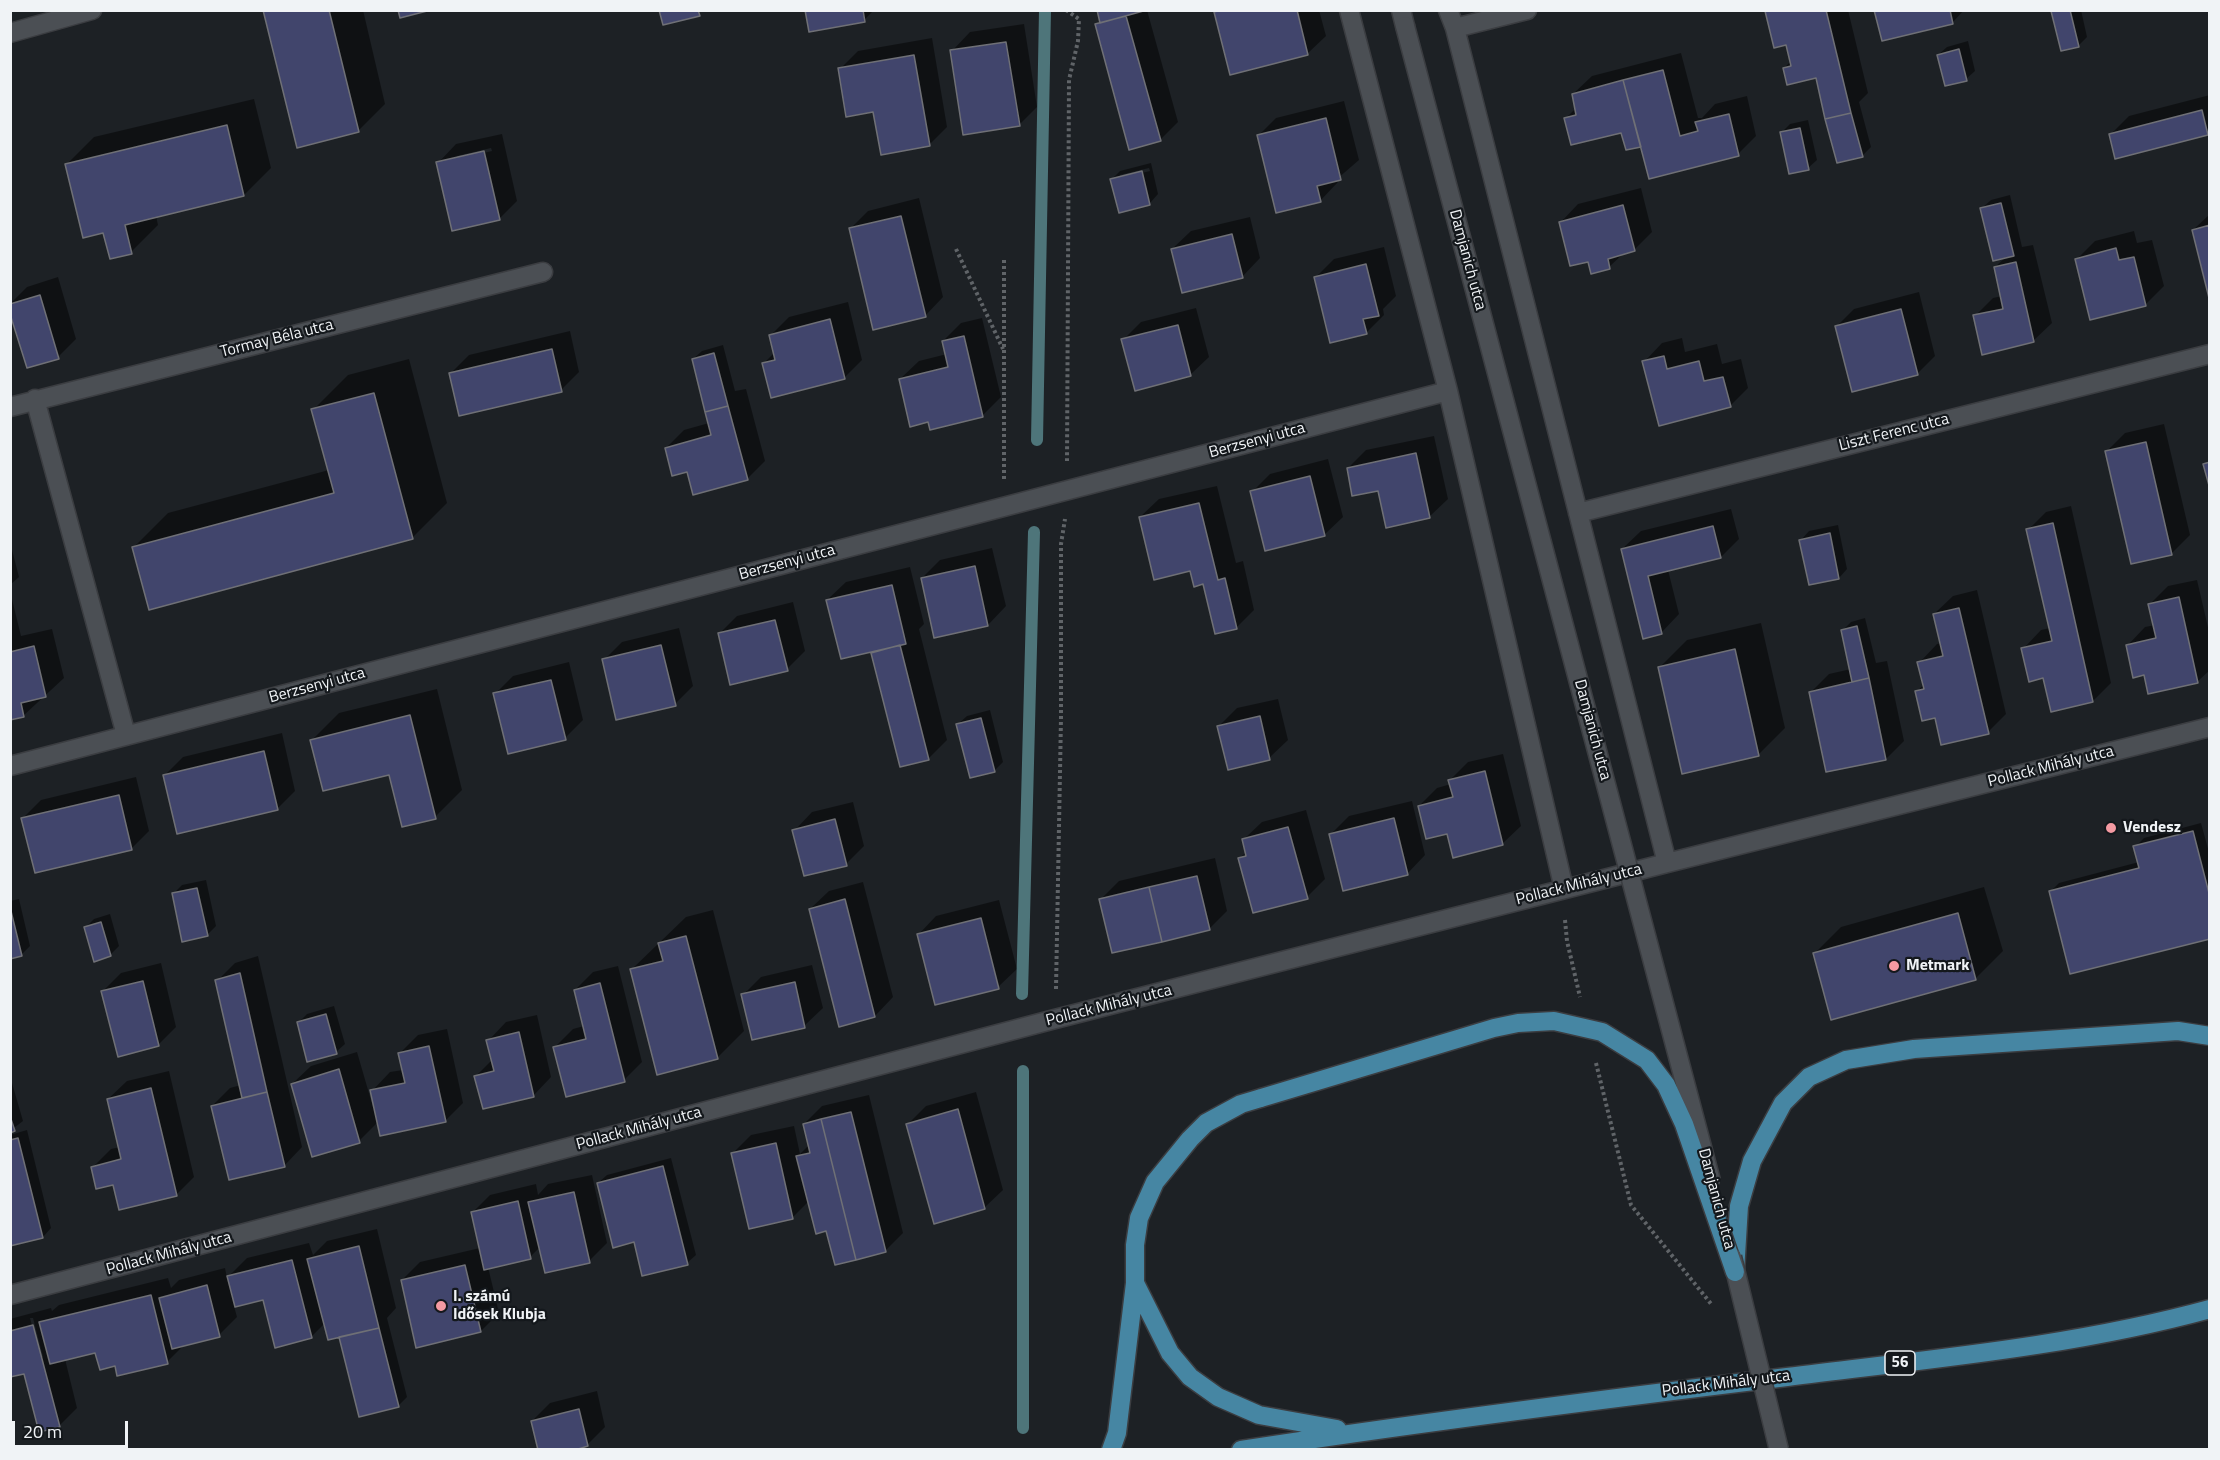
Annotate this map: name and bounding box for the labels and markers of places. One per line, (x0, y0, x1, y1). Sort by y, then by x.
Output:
place label: Vendesz (2123, 818, 2181, 838)
marker: Vendesz (2104, 821, 2118, 835)
place label: Metmark (1906, 956, 1969, 976)
marker: Metmark (1887, 959, 1901, 973)
place label: I. számú Idősek Klubja (453, 1287, 546, 1325)
marker: I. számú Idősek Klubja (434, 1299, 448, 1313)

